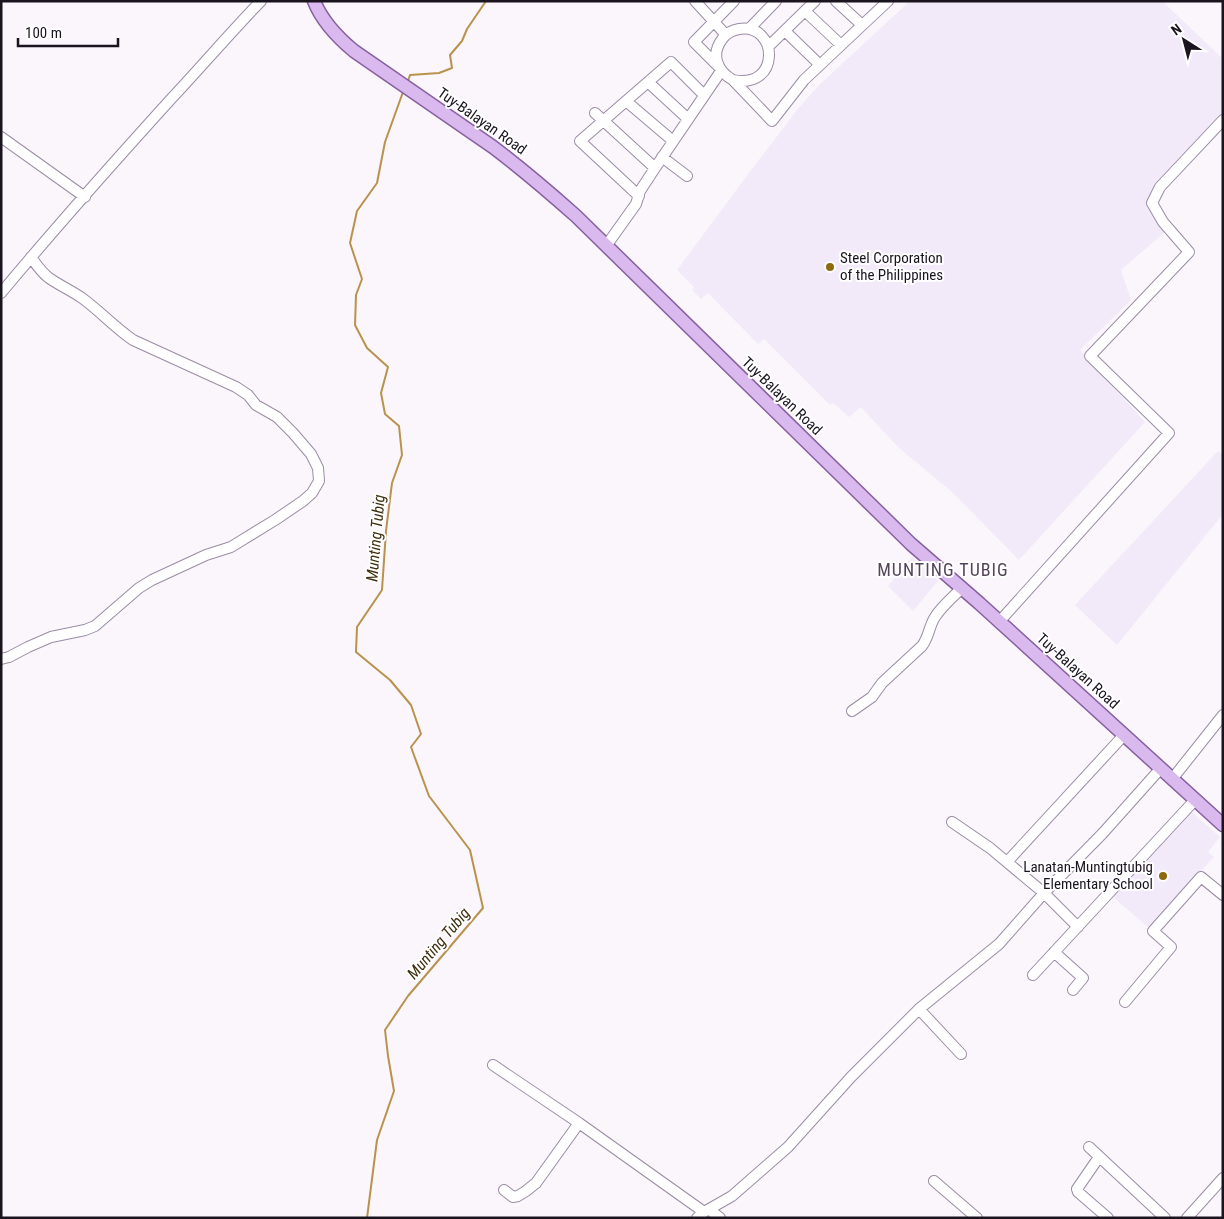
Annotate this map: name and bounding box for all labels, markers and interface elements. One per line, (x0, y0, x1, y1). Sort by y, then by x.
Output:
scale bar (18, 15, 118, 47)
north arrow (1159, 15, 1209, 65)
text: N (1168, 20, 1185, 38)
text: 100 m (25, 24, 62, 42)
street label: Tuy-Balayan Road (434, 84, 530, 158)
place label: Steel Corporation of the Philippines (840, 249, 943, 284)
marker: Steel Corporation of the Philippines (824, 261, 836, 273)
street label: Tuy-Balayan Road (738, 353, 826, 439)
water label: Munting Tubig (362, 493, 389, 582)
district label: MUNTING TUBIG (877, 559, 1009, 580)
street label: Tuy-Balayan Road (1033, 629, 1123, 713)
place label: Lanatan-Muntingtubig Elementary School (1023, 858, 1153, 893)
marker: Lanatan-Muntingtubig Elementary School (1157, 870, 1169, 882)
water label: Munting Tubig (403, 904, 474, 983)

